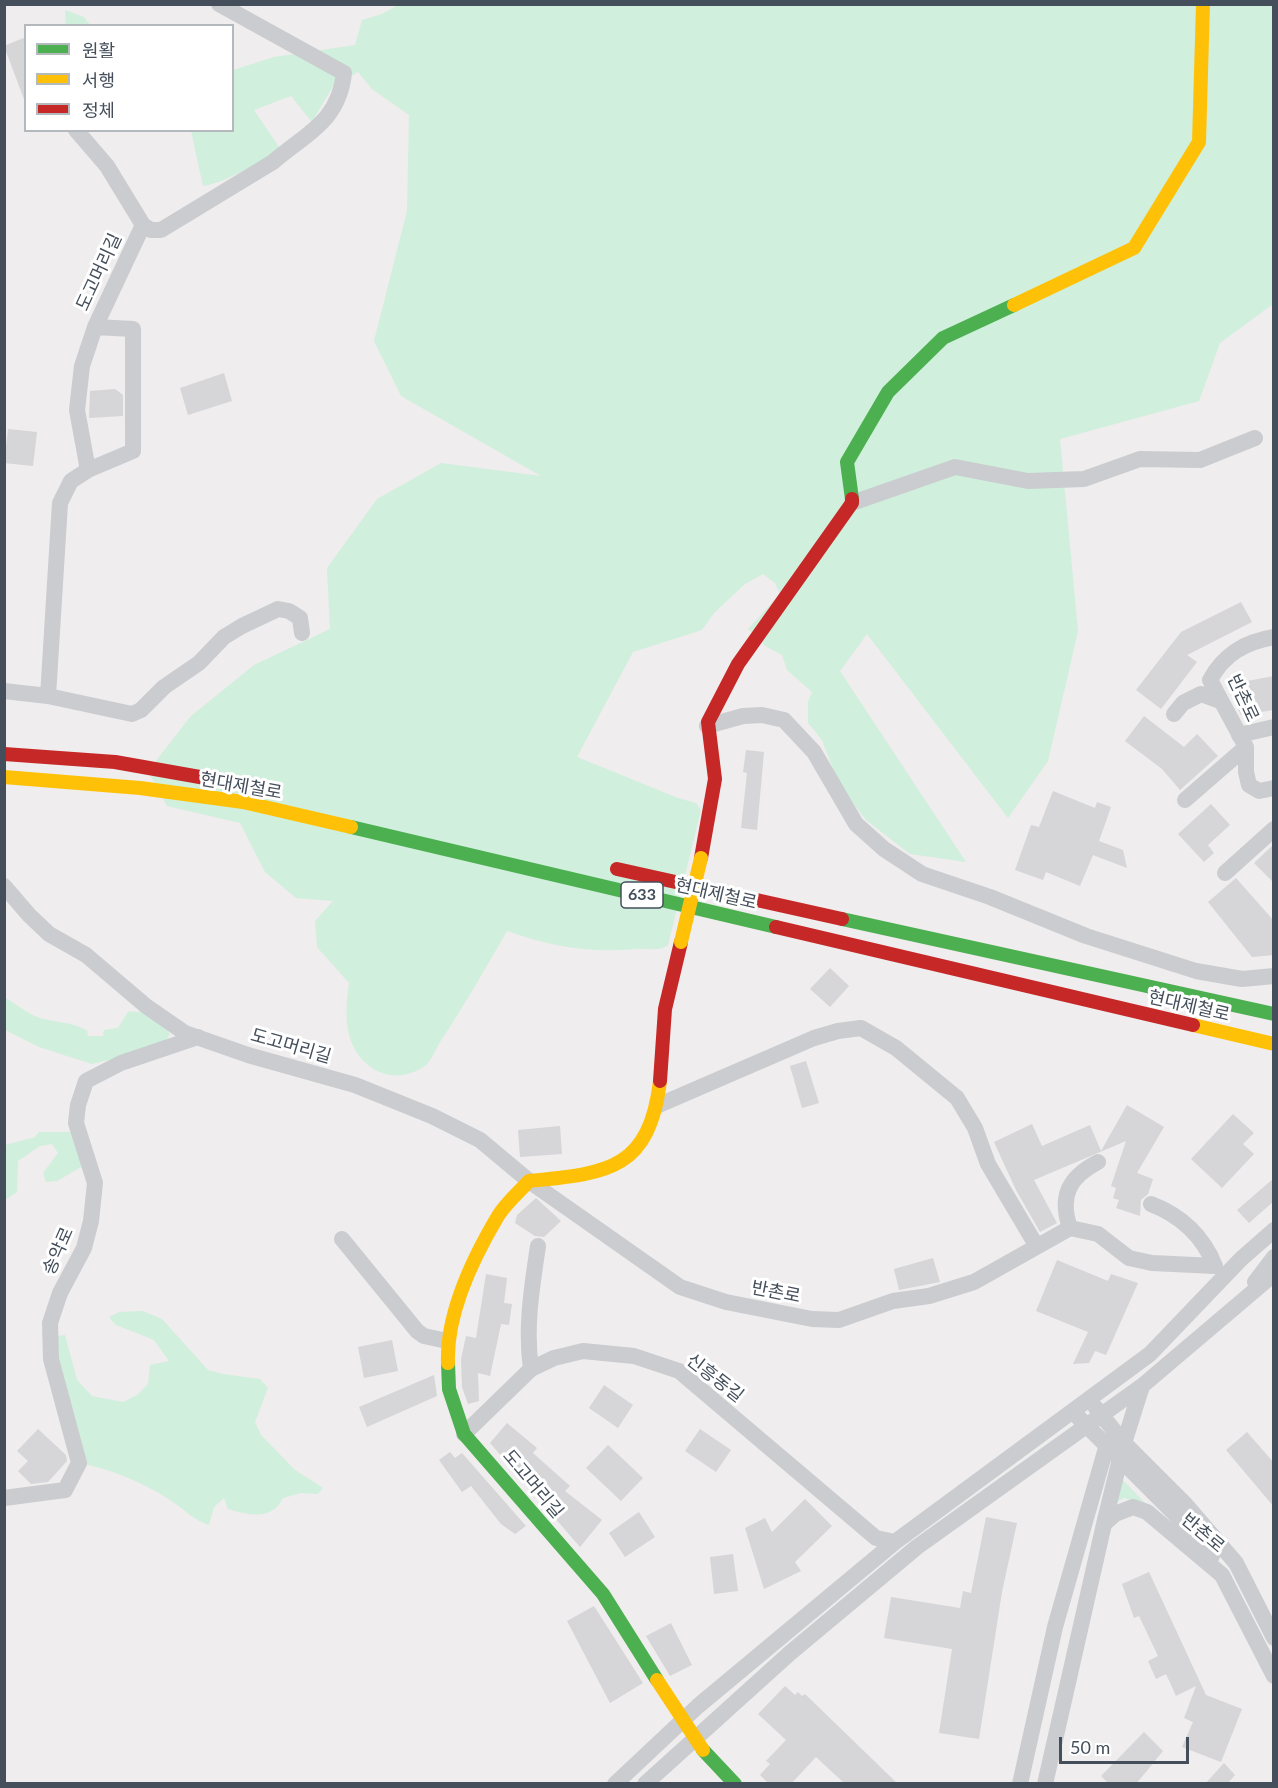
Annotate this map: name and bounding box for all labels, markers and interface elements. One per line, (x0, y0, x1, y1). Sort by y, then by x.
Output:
legend (24, 24, 234, 132)
text: 원활 (82, 39, 115, 61)
text: 서행 (82, 69, 115, 91)
text: 정체 (82, 99, 115, 121)
street label: 도고머리길 (72, 230, 126, 314)
street label: 반촌로 (1223, 671, 1263, 725)
street label: 현대제철로 (198, 768, 284, 804)
street label: 현대제철로 (673, 874, 759, 914)
road number: 633 (621, 882, 663, 908)
street label: 현대제철로 (1146, 986, 1232, 1026)
street label: 도고머리길 (248, 1024, 334, 1068)
street label: 송악로 (38, 1224, 78, 1278)
street label: 반촌로 (750, 1277, 802, 1307)
street label: 신흥동길 (682, 1349, 748, 1407)
street label: 도고머리길 (498, 1445, 568, 1523)
street label: 반촌로 (1177, 1509, 1229, 1557)
scale bar (1062, 1725, 1192, 1763)
text: 50 m (1070, 1736, 1110, 1758)

